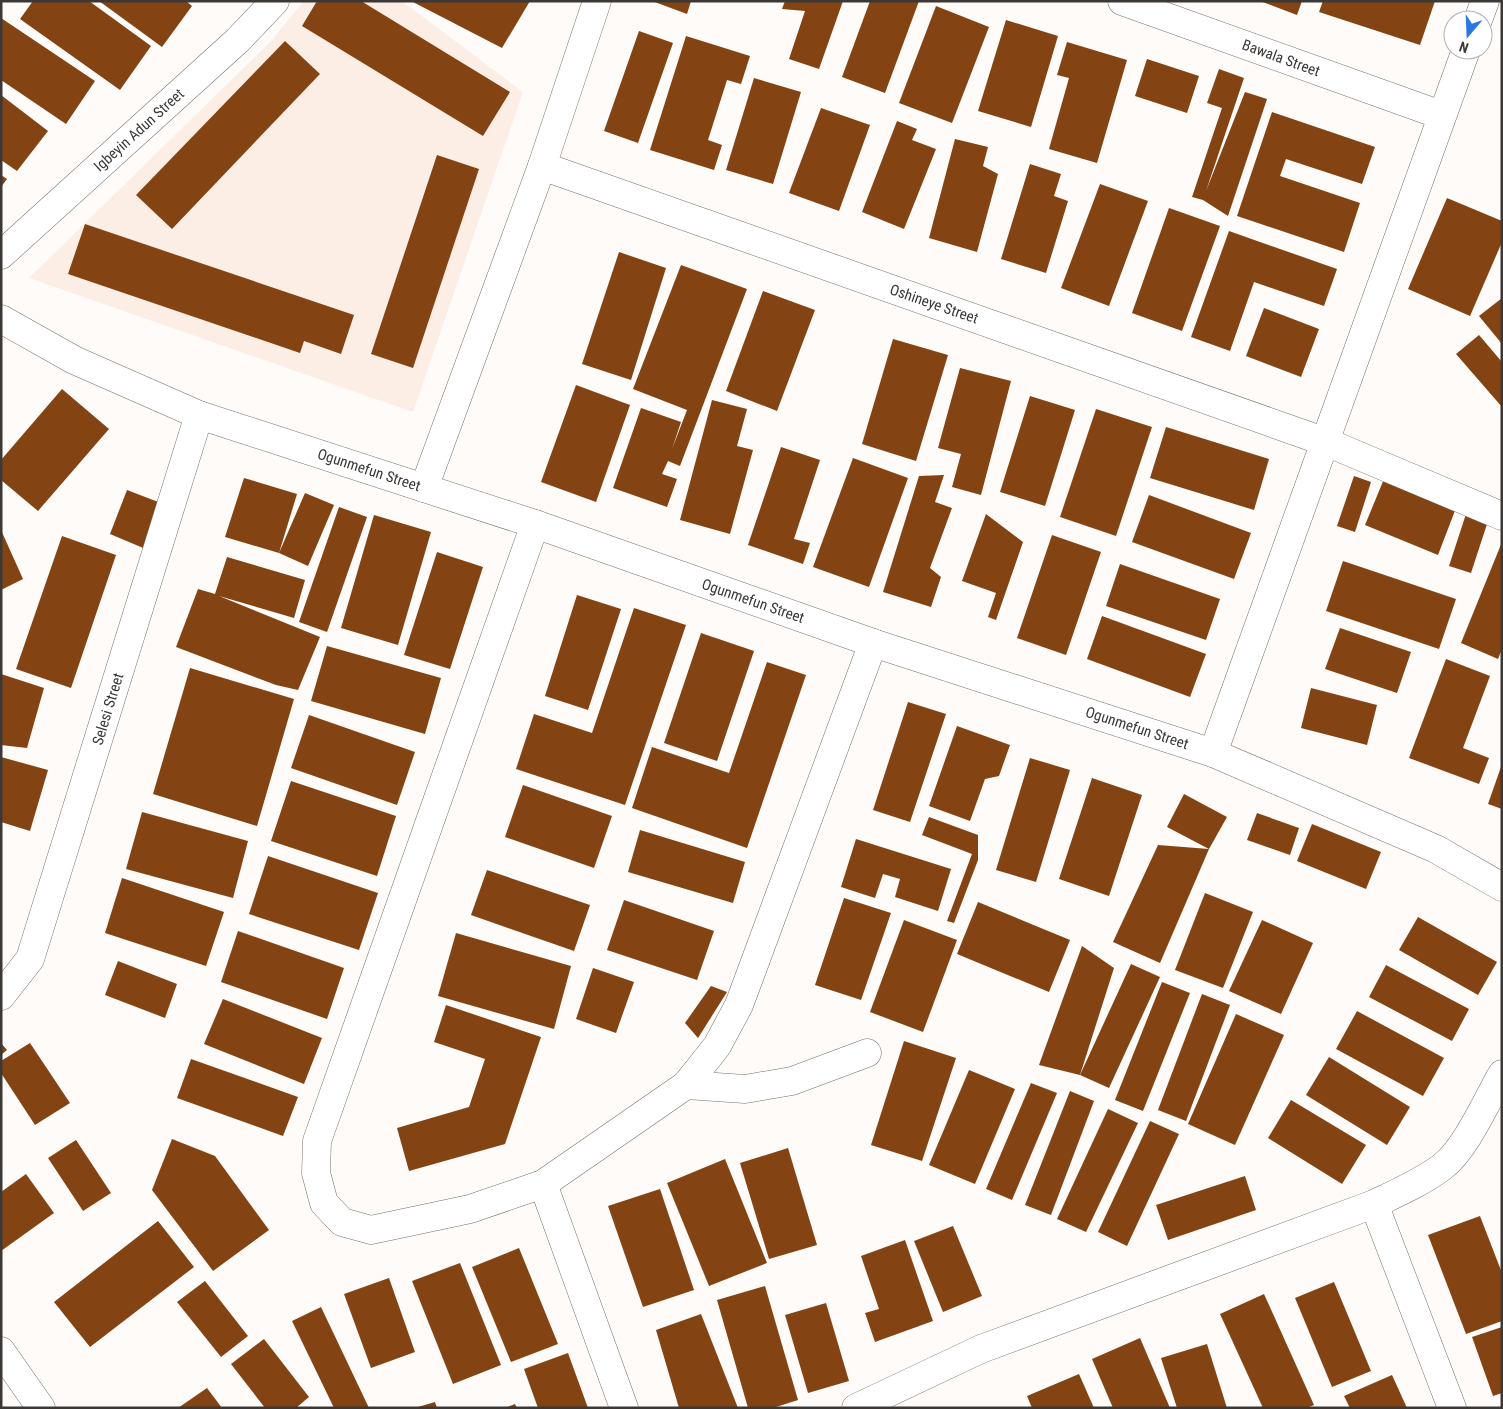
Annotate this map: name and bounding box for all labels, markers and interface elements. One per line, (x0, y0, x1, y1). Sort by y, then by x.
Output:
north arrow (1443, 10, 1493, 60)
street label: Bawala Street (1240, 36, 1322, 80)
text: N (1457, 38, 1470, 56)
street label: Igbeyin Adun Street (90, 85, 188, 175)
street label: Oshineye Street (887, 280, 981, 328)
street label: Ogunmefun Street (315, 445, 423, 495)
street label: Ogunmefun Street (699, 575, 807, 627)
street label: Selesi Street (89, 671, 127, 747)
street label: Ogunmefun Street (1083, 703, 1191, 753)

